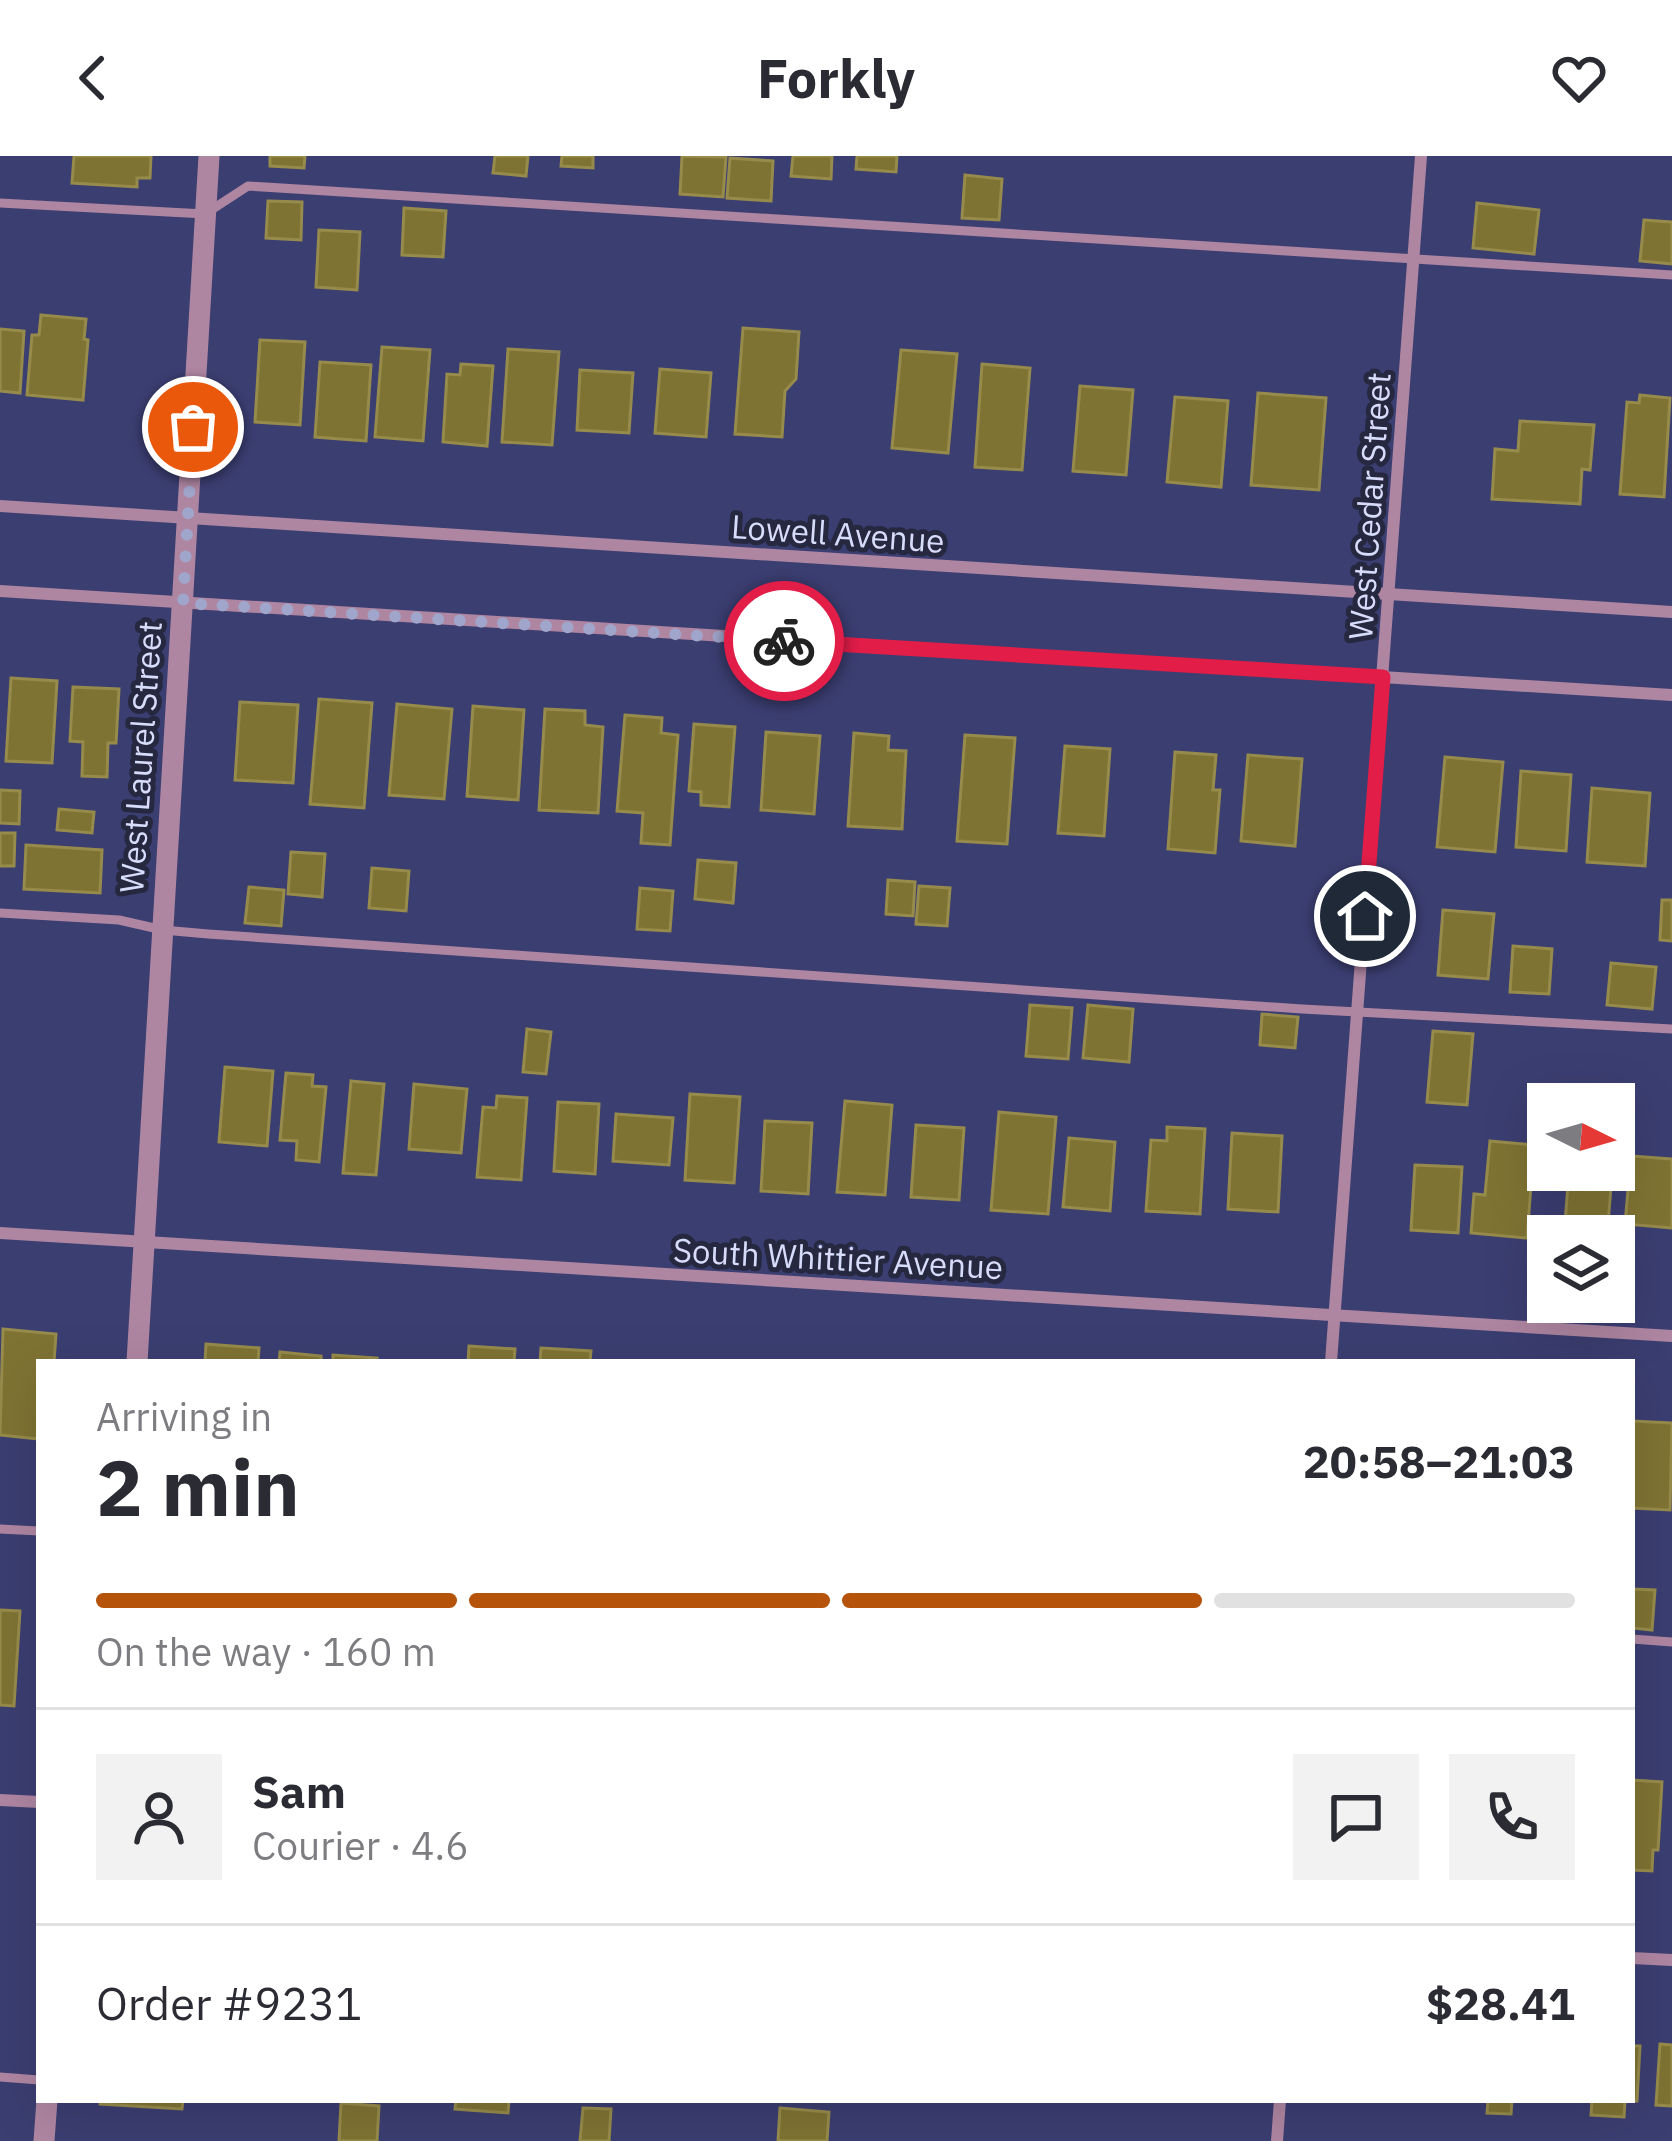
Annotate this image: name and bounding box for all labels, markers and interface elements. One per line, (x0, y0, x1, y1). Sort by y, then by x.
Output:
text: Forkly (757, 43, 915, 113)
icon: back (60, 45, 126, 111)
icon: heart (1546, 45, 1612, 111)
street label: West Cedar Street (1338, 371, 1400, 641)
pin (142, 376, 244, 478)
icon: bag (160, 394, 226, 460)
street label: Lowell Avenue (730, 504, 946, 562)
courier (724, 581, 844, 701)
icon: bike (751, 608, 817, 674)
street label: West Laurel Street (109, 620, 171, 894)
pin (1314, 865, 1416, 967)
icon: home (1332, 883, 1398, 949)
north arrow (1527, 1083, 1635, 1191)
map controls (1527, 1083, 1635, 1323)
button: layers (1527, 1215, 1635, 1323)
street label: South Whittier Avenue (672, 1228, 1004, 1288)
text: Arriving in (96, 1391, 272, 1442)
text: 20:58–21:03 (1303, 1432, 1575, 1490)
text: 2 min (96, 1436, 300, 1537)
text: On the way · 160 m (96, 1626, 436, 1677)
button: person (96, 1754, 222, 1880)
button: chat (1293, 1754, 1419, 1880)
button: phone (1449, 1754, 1575, 1880)
text: Sam (252, 1762, 346, 1820)
text: Courier · 4.6 (252, 1820, 469, 1871)
text: Order #9231 (96, 1974, 362, 2032)
text: $28.41 (1426, 1974, 1575, 2032)

